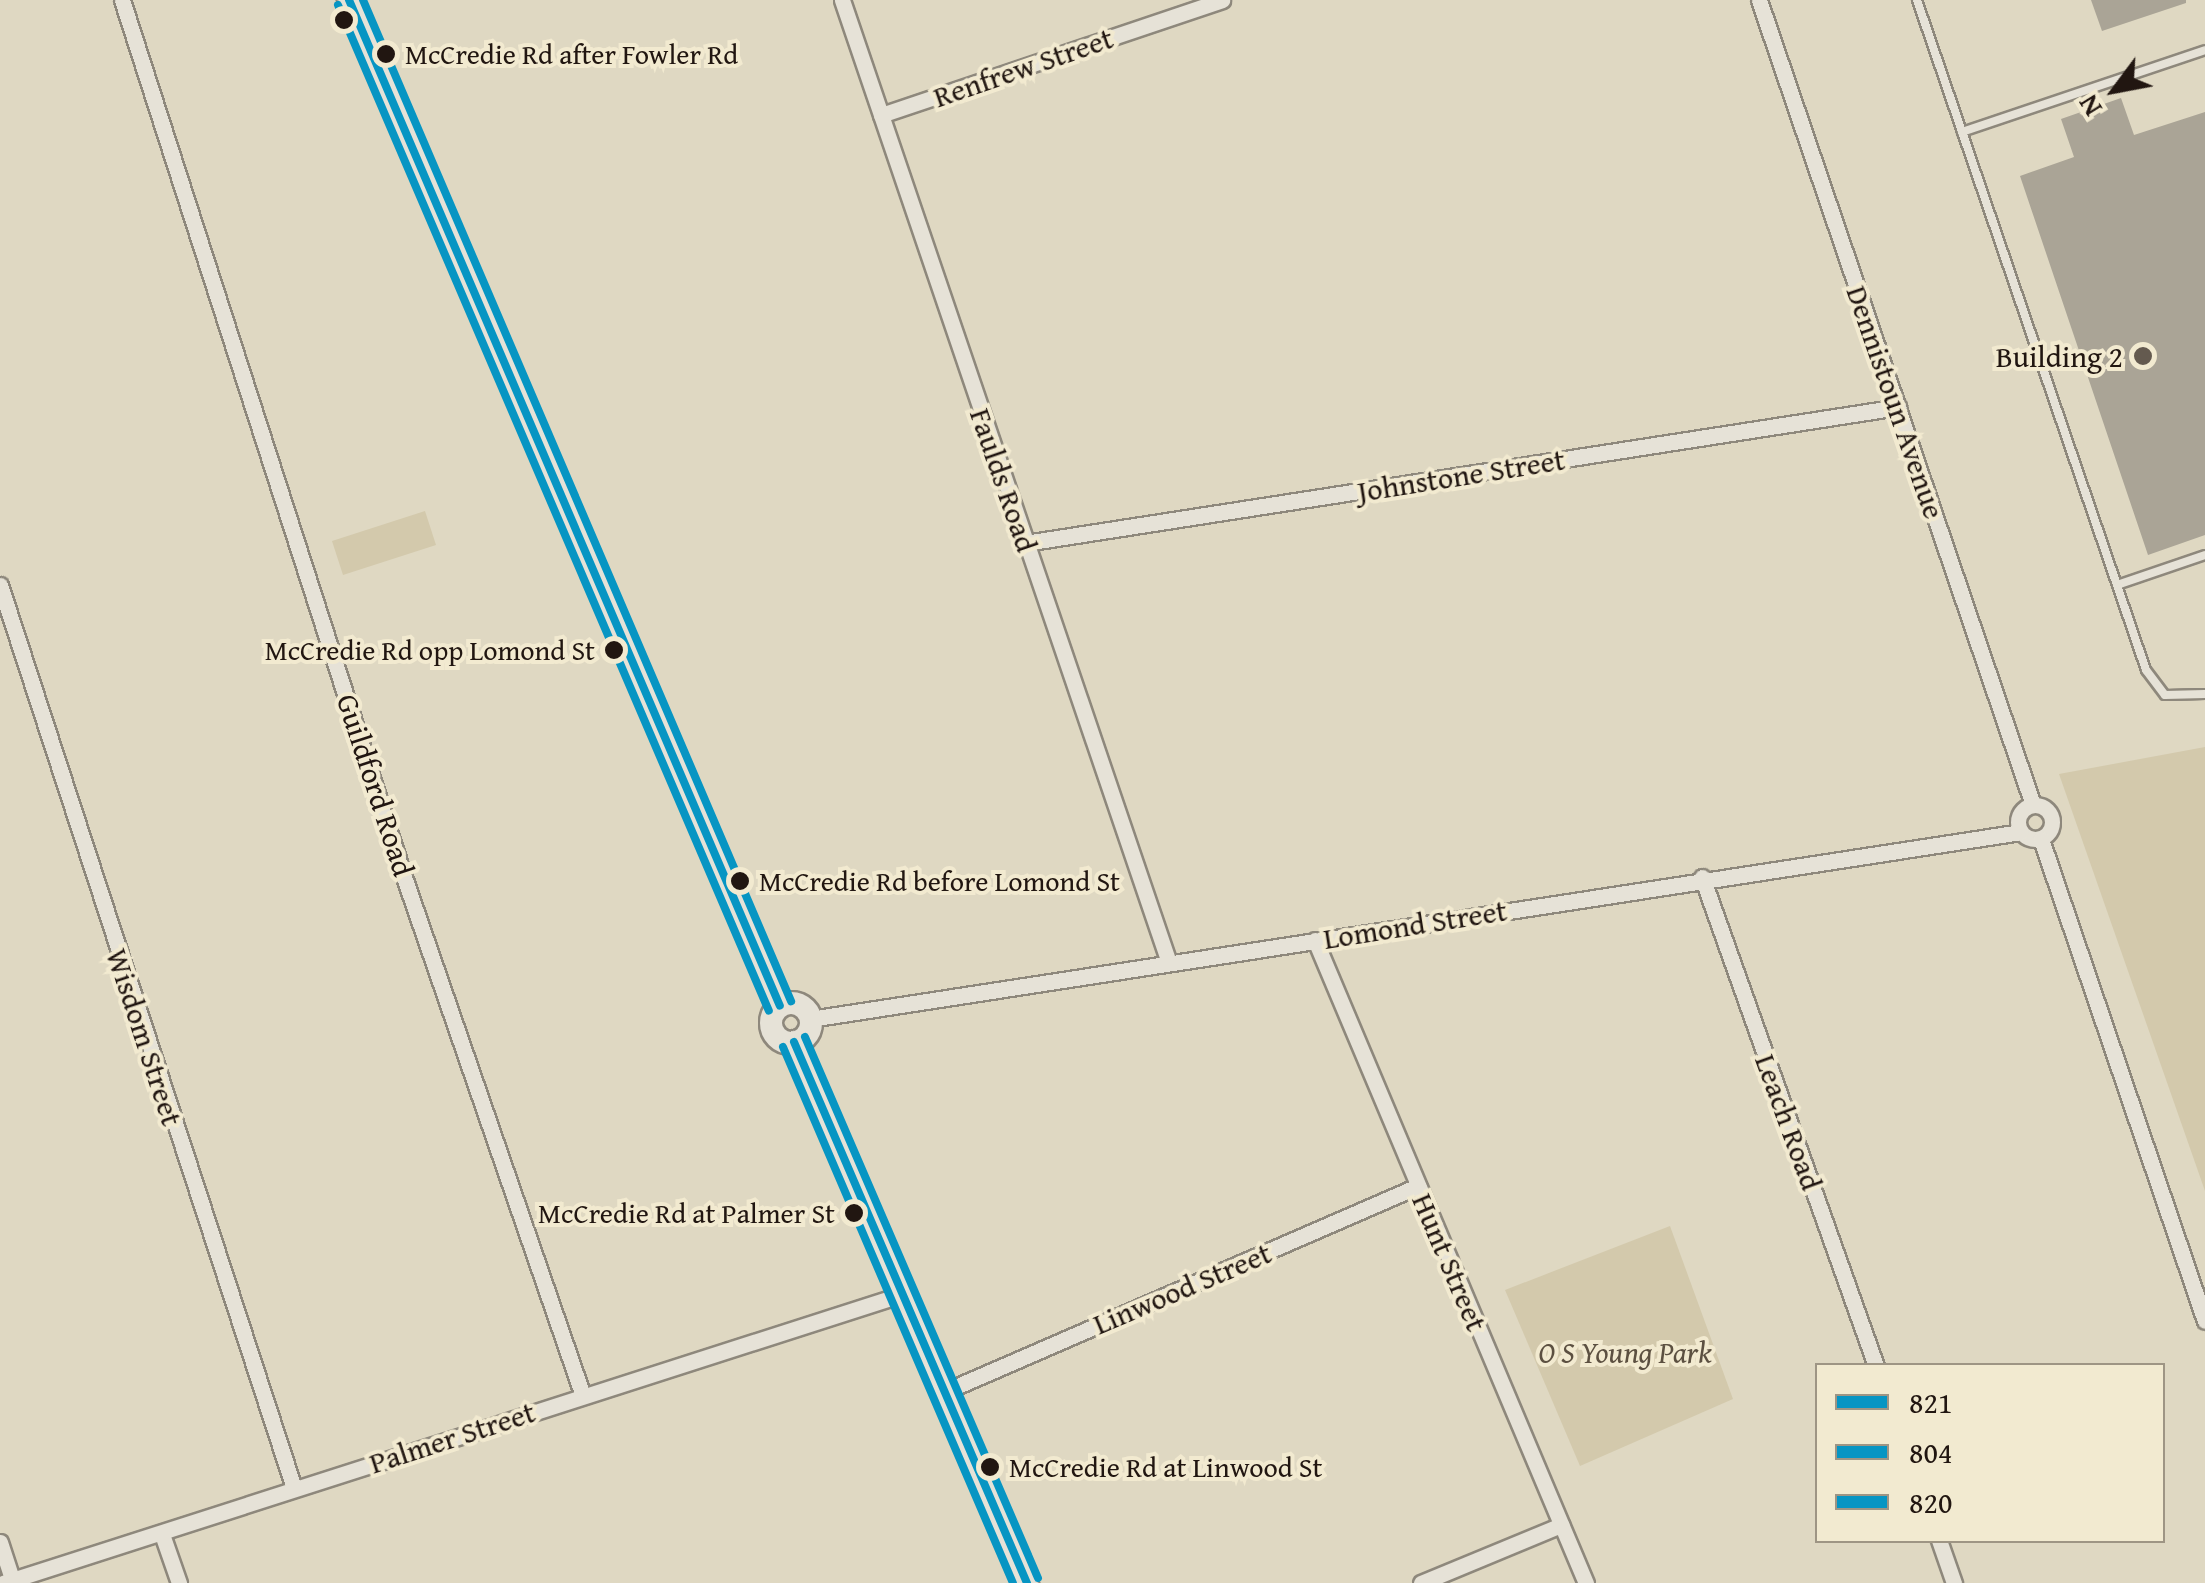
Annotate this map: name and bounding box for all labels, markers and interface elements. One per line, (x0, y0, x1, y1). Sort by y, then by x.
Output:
unlabelled marker (334, 10, 354, 30)
street label: Renfrew Street (928, 19, 1118, 115)
place label: McCredie Rd after Fowler Rd (405, 37, 738, 71)
north arrow (2065, 40, 2165, 140)
marker: McCredie Rd after Fowler Rd (376, 44, 396, 64)
text: N (2067, 87, 2111, 125)
street label: Dennistoun Avenue (1839, 281, 1953, 523)
place label: Building 2 (1996, 338, 2123, 374)
marker: Building 2 (2132, 345, 2154, 367)
street label: Faulds Road (963, 403, 1045, 557)
street label: Johnstone Street (1355, 441, 1567, 509)
place label: McCredie Rd opp Lomond St (265, 633, 595, 667)
marker: McCredie Rd opp Lomond St (604, 640, 624, 660)
street label: Guildford Road (330, 689, 422, 881)
place label: McCredie Rd before Lomond St (759, 864, 1120, 898)
marker: McCredie Rd before Lomond St (730, 871, 750, 891)
street label: Lomond Street (1321, 892, 1509, 956)
street label: Wisdom Street (99, 944, 191, 1130)
street label: Leach Road (1748, 1049, 1830, 1195)
street label: Hunt Street (1405, 1188, 1495, 1336)
place label: McCredie Rd at Palmer St (538, 1196, 835, 1230)
marker: McCredie Rd at Palmer St (844, 1203, 864, 1223)
street label: Linwood Street (1088, 1234, 1276, 1342)
park label: O S Young Park (1538, 1334, 1712, 1370)
legend (1815, 1363, 2165, 1543)
text: 821 (1909, 1380, 1952, 1424)
street label: Palmer Street (365, 1393, 539, 1481)
text: 804 (1909, 1430, 1952, 1474)
place label: McCredie Rd at Linwood St (1009, 1450, 1322, 1484)
marker: McCredie Rd at Linwood St (980, 1457, 1000, 1477)
text: 820 (1909, 1480, 1952, 1524)

